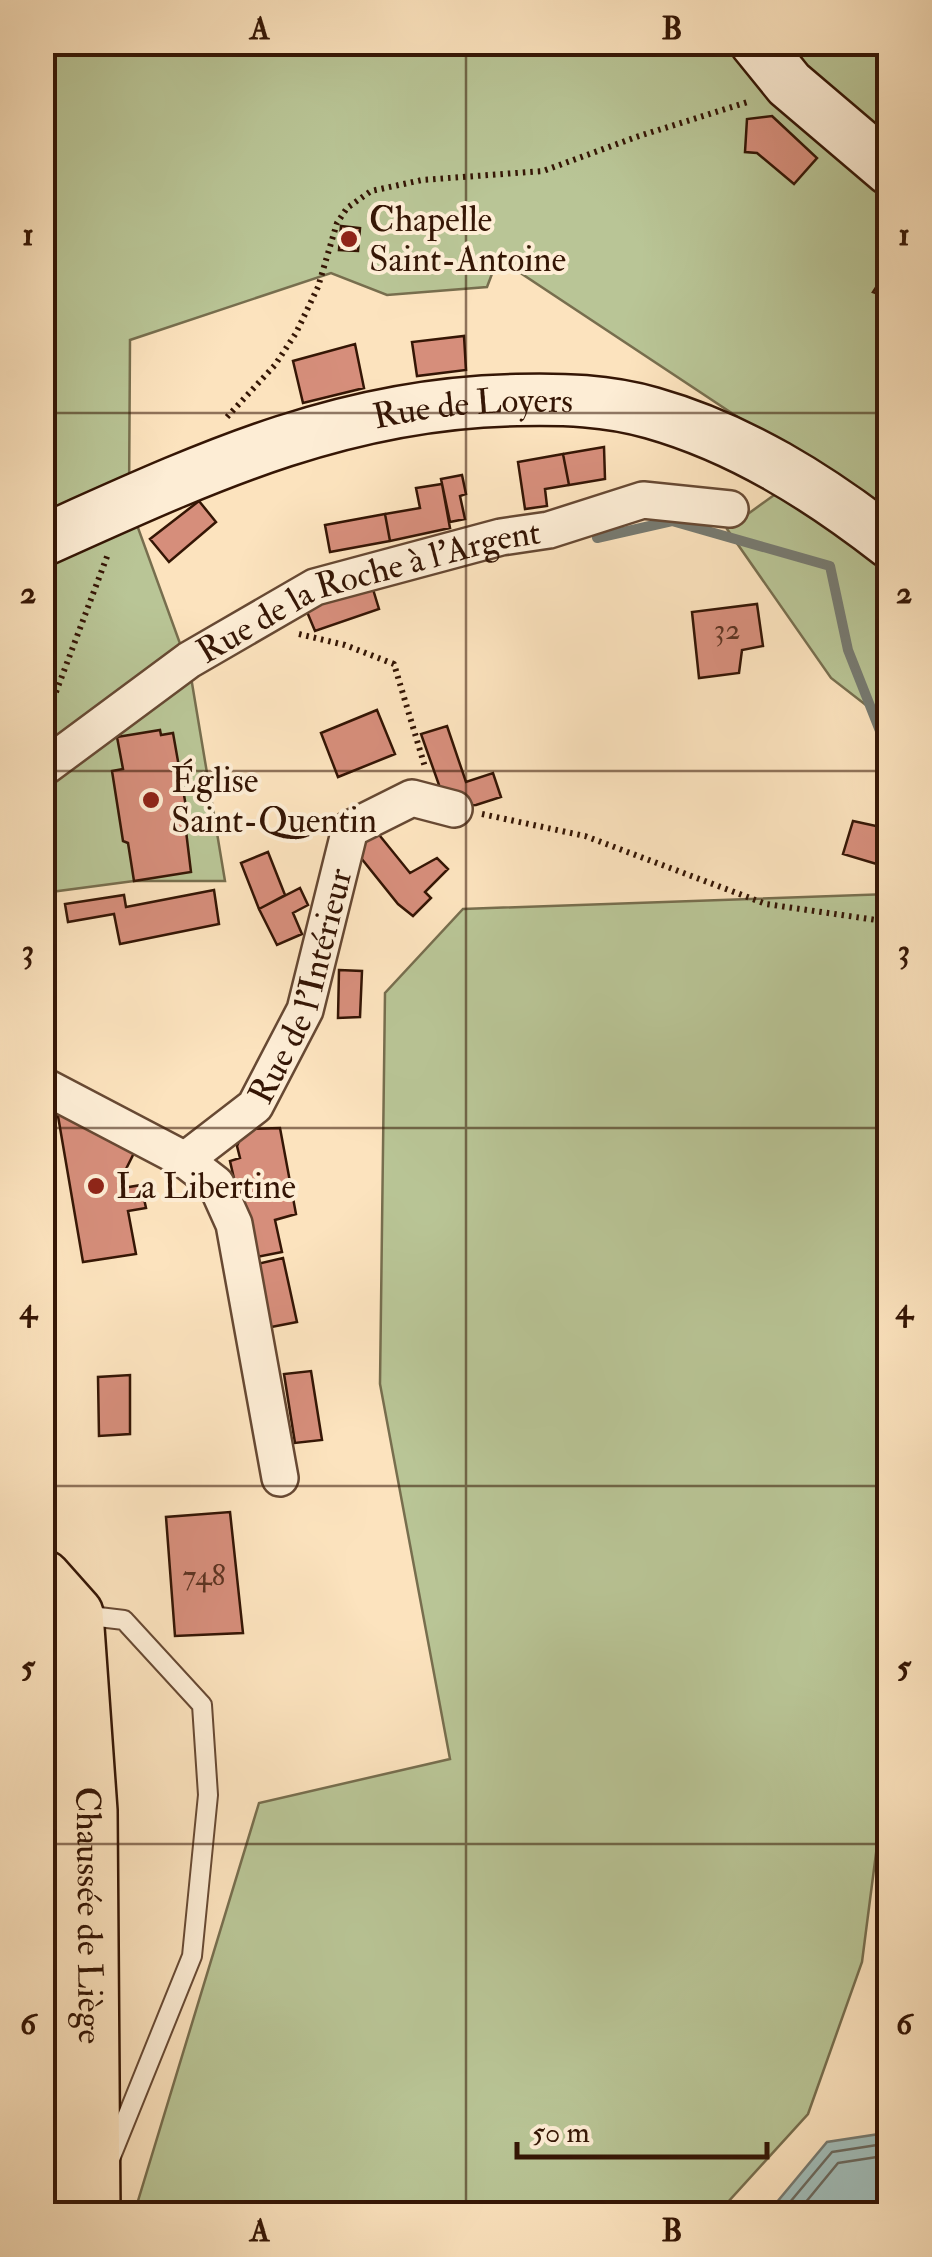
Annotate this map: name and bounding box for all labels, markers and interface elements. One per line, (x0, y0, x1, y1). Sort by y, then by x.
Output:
text: A (248, 9, 271, 49)
text: B (662, 9, 682, 49)
place label: Chapelle Saint-Antoine (369, 198, 566, 282)
text: 1 (22, 215, 34, 255)
text: 1 (898, 215, 910, 255)
marker: Chapelle Saint-Antoine (338, 228, 360, 250)
street label: Rue de Loyers (369, 379, 574, 439)
street label: Rue de la Roche à l'Argent (189, 511, 543, 674)
text: 2 (20, 573, 36, 613)
text: 2 (896, 573, 912, 613)
house number: 32 (714, 611, 740, 648)
place label: Église Saint-Quentin (171, 758, 377, 843)
marker: Église Saint-Quentin (140, 789, 162, 811)
street label: Rue de l'Intérieur (239, 864, 362, 1112)
text: 3 (22, 931, 34, 971)
text: 3 (898, 931, 910, 971)
place label: La Libertine (116, 1165, 296, 1209)
marker: La Libertine (85, 1175, 107, 1197)
text: 4 (18, 1289, 38, 1329)
text: 4 (894, 1289, 914, 1329)
house number: 748 (182, 1557, 226, 1594)
text: 5 (21, 1647, 36, 1687)
text: 5 (897, 1647, 912, 1687)
street label: Chaussée de Liège (64, 1785, 112, 2044)
text: 6 (20, 2004, 39, 2044)
text: 6 (896, 2004, 915, 2044)
scale bar (517, 2097, 767, 2159)
text: 50 m (532, 2114, 590, 2151)
text: A (248, 2211, 271, 2251)
text: B (662, 2211, 682, 2251)

